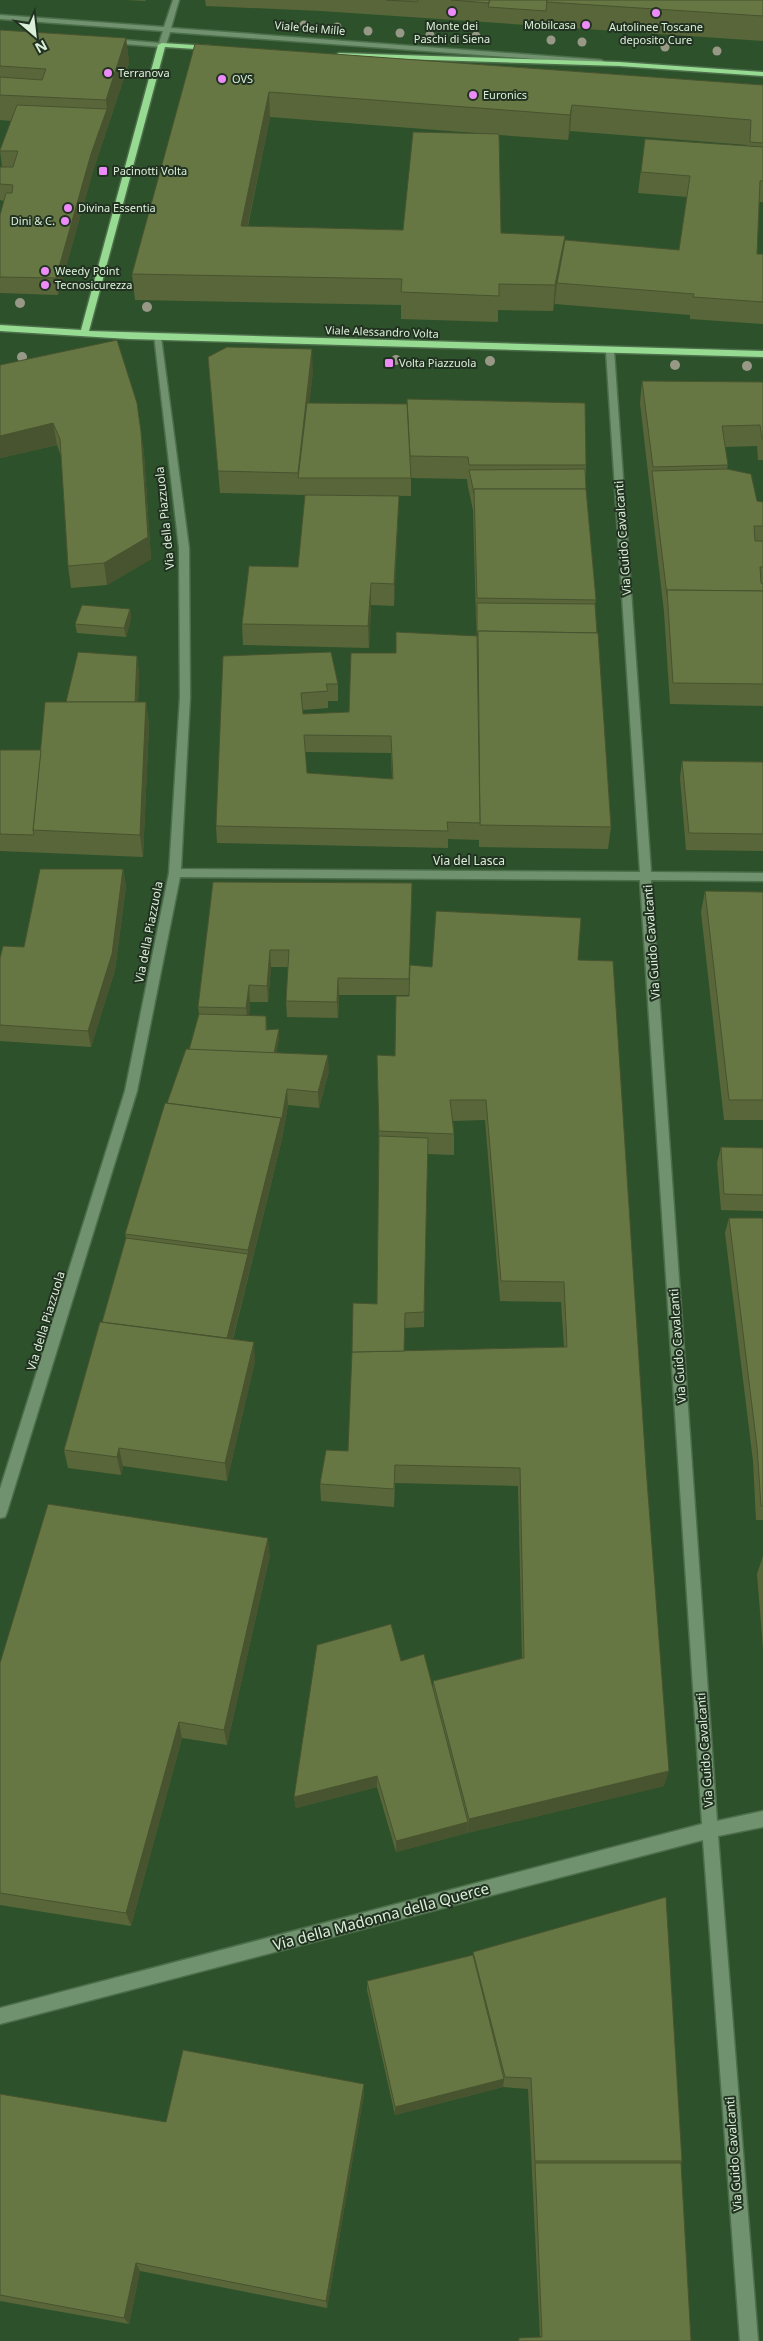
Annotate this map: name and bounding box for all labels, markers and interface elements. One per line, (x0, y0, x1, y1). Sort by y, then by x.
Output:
marker: Monte dei Paschi di Siena (446, 6, 458, 18)
marker: Autolinee Toscane deposito Cure (650, 7, 662, 19)
north arrow (10, 10, 60, 60)
street label: Viale dei Mille (274, 17, 346, 38)
place label: Mobilcasa (524, 17, 576, 32)
place label: Monte dei Paschi di Siena (414, 18, 490, 46)
marker: Mobilcasa (580, 19, 592, 31)
place label: Autolinee Toscane deposito Cure (609, 19, 703, 47)
text: N (32, 36, 51, 58)
place label: Terranova (118, 65, 170, 80)
marker: Terranova (102, 67, 114, 79)
place label: OVS (232, 71, 253, 86)
marker: OVS (216, 73, 228, 85)
place label: Euronics (483, 87, 527, 102)
marker: Euronics (467, 89, 479, 101)
place label: Pacinotti Volta (113, 163, 187, 178)
marker: Pacinotti Volta (97, 165, 109, 177)
place label: Divina Essentia (78, 200, 156, 215)
marker: Divina Essentia (62, 202, 74, 214)
place label: Dini & C. (11, 213, 55, 228)
marker: Dini & C. (59, 215, 71, 227)
place label: Weedy Point (55, 263, 120, 278)
marker: Weedy Point (39, 265, 51, 277)
place label: Tecnosicurezza (55, 277, 132, 292)
marker: Tecnosicurezza (39, 279, 51, 291)
street label: Viale Alessandro Volta (325, 322, 439, 341)
place label: Volta Piazzuola (399, 355, 476, 370)
marker: Volta Piazzuola (383, 357, 395, 369)
street label: Via della Piazzuola (151, 466, 178, 570)
street label: Via Guido Cavalcanti (610, 480, 635, 596)
street label: Via del Lasca (433, 852, 505, 869)
street label: Via della Piazzuola (130, 880, 167, 984)
street label: Via Guido Cavalcanti (639, 884, 664, 1000)
street label: Via della Piazzuola (22, 1269, 69, 1373)
street label: Via Guido Cavalcanti (665, 1288, 690, 1404)
street label: Via Guido Cavalcanti (692, 1692, 717, 1808)
street label: Via della Madonna della Querce (271, 1878, 491, 1955)
street label: Via Guido Cavalcanti (721, 2096, 746, 2212)

